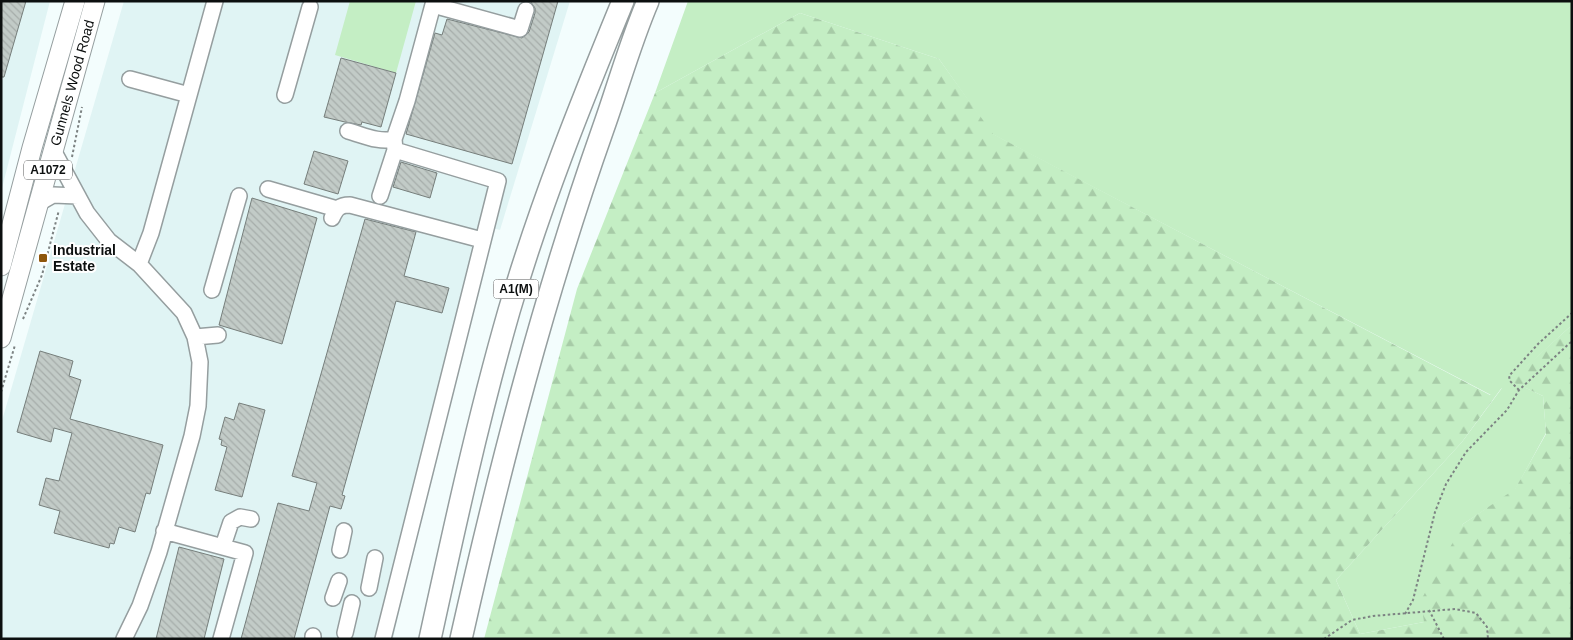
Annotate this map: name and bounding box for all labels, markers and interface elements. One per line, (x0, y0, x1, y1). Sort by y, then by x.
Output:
street label: Gunnels Wood Road (47, 18, 97, 147)
road number: A1072 (24, 160, 72, 180)
place label: Industrial Estate (53, 242, 116, 274)
marker: Industrial Estate (37, 252, 49, 264)
road number: A1(M) (494, 280, 538, 298)

